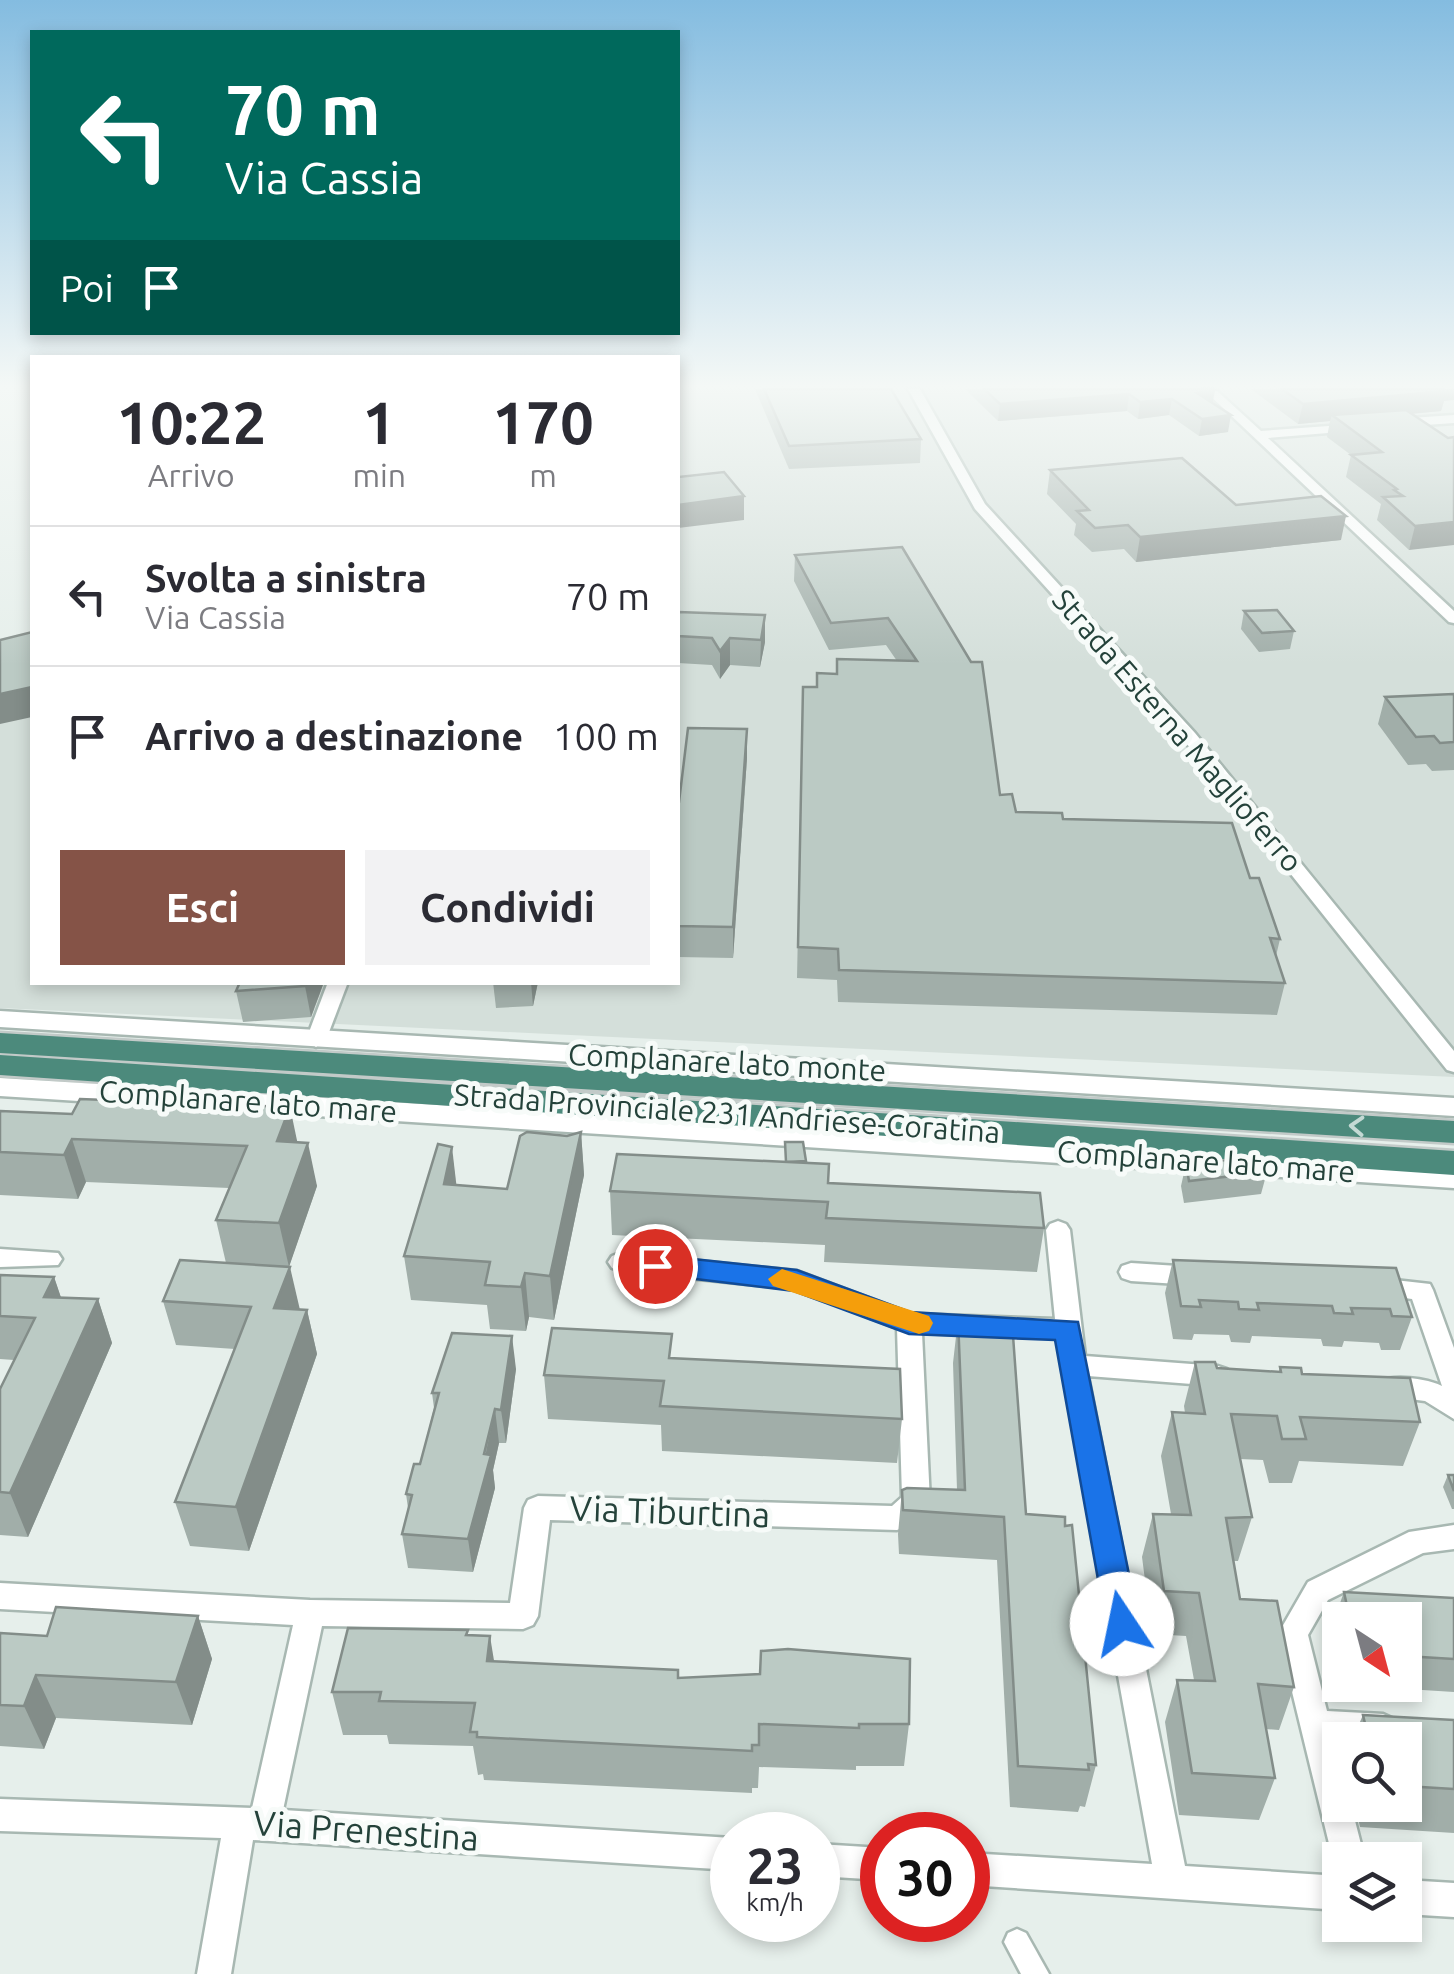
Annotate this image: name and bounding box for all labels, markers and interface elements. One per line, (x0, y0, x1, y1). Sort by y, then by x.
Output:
icon: left (60, 70, 190, 200)
text: 70 m (225, 70, 381, 148)
text: Via Cassia (225, 152, 423, 203)
icon: arrive (134, 260, 189, 315)
text: Poi (60, 267, 114, 309)
text: 10:22 (116, 388, 266, 455)
text: 1 (362, 388, 396, 455)
text: 170 (492, 388, 594, 455)
text: Arrivo (148, 457, 235, 493)
text: min (352, 457, 406, 493)
text: m (529, 457, 557, 493)
text: Svolta a sinistra (145, 557, 427, 599)
icon: left (60, 569, 115, 624)
text: 70 m (566, 575, 650, 617)
street label: Strada Esterna Maglioferro (1046, 582, 1310, 878)
text: Via Cassia (145, 599, 286, 635)
icon: arrive (60, 709, 115, 764)
text: Arrivo a destinazione (145, 715, 523, 757)
text: 100 m (553, 715, 659, 757)
button: Esci (60, 850, 345, 965)
button: Condividi (365, 850, 650, 965)
street label: Complanare lato monte (567, 1037, 887, 1087)
street label: Complanare lato mare (98, 1074, 398, 1128)
street label: Strada Provinciale 231 Andriese-Coratina (453, 1077, 1001, 1149)
one-way arrow (1348, 1116, 1364, 1137)
street label: Complanare lato mare (1056, 1134, 1356, 1188)
pin (613, 1224, 698, 1309)
icon: arrive (628, 1239, 683, 1294)
street label: Via Tiburtina (569, 1488, 771, 1534)
position arrow (1070, 1572, 1174, 1676)
north arrow (1322, 1602, 1422, 1702)
map controls (1322, 1602, 1422, 1942)
button: search (1322, 1722, 1422, 1822)
street label: Via Prenestina (252, 1802, 480, 1858)
speed limit sign: 30 (860, 1812, 990, 1942)
text: 23 (747, 1837, 803, 1893)
button: layers (1322, 1842, 1422, 1942)
text: km/h (746, 1888, 804, 1916)

